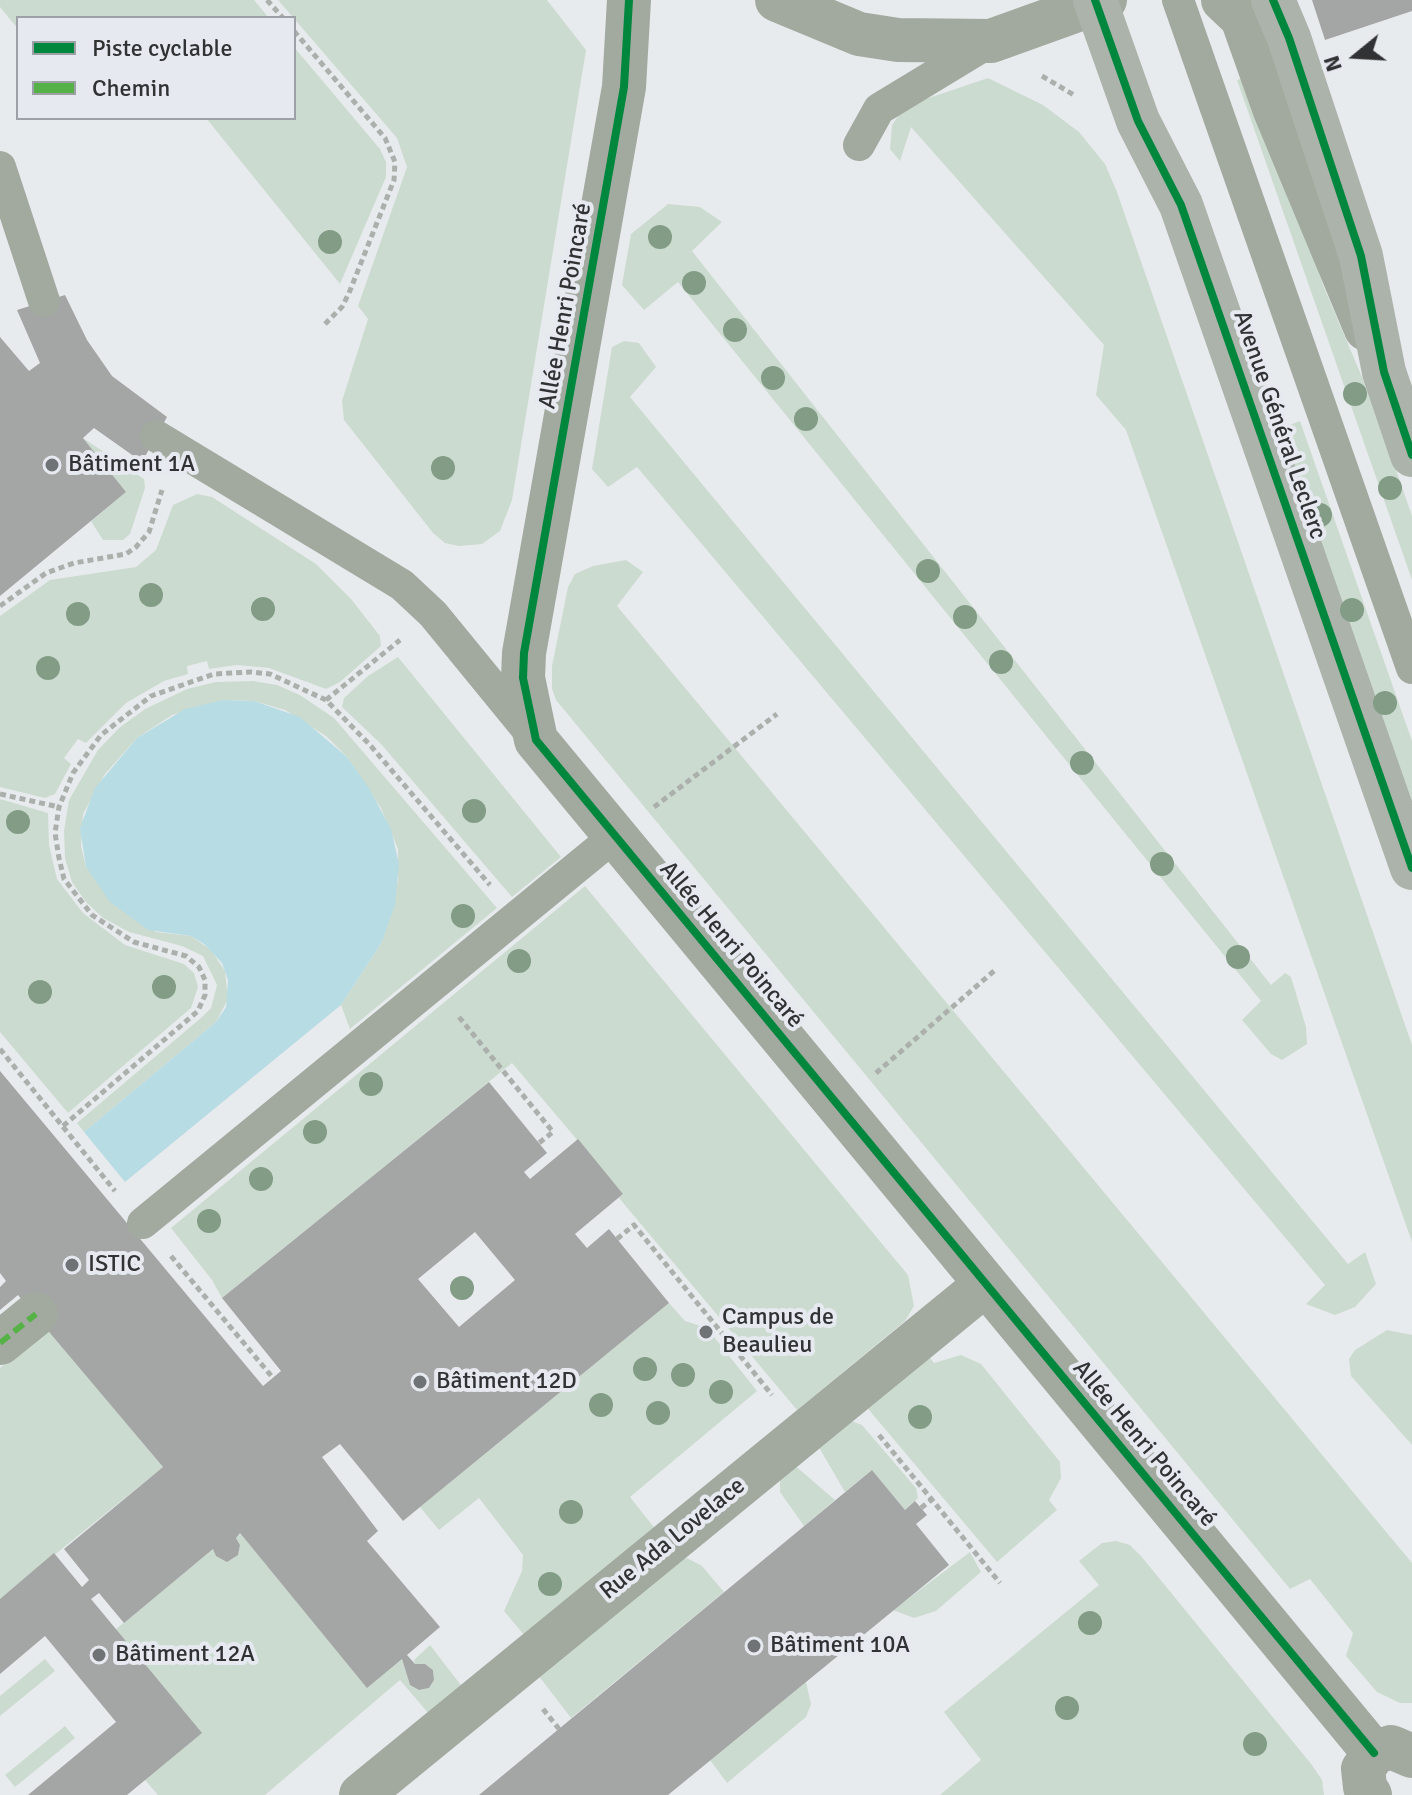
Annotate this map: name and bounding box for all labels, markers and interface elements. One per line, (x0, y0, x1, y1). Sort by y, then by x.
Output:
legend (16, 16, 296, 120)
north arrow (1316, 16, 1396, 96)
text: Piste cyclable (92, 33, 232, 63)
text: N (1317, 52, 1348, 75)
text: Chemin (92, 73, 170, 103)
street label: Allée Henri Poincaré (534, 201, 598, 411)
street label: Avenue Général Leclerc (1226, 307, 1332, 543)
place label: Bâtiment 1A (68, 451, 195, 479)
marker: Bâtiment 1A (43, 456, 61, 474)
street label: Allée Henri Poincaré (653, 856, 809, 1034)
place label: ISTIC (88, 1251, 141, 1279)
marker: ISTIC (63, 1256, 81, 1274)
place label: Campus de Beaulieu (722, 1304, 834, 1360)
marker: Campus de Beaulieu (697, 1323, 715, 1341)
street label: Allée Henri Poincaré (1066, 1355, 1222, 1533)
place label: Bâtiment 12D (436, 1368, 577, 1396)
marker: Bâtiment 12D (411, 1373, 429, 1391)
street label: Rue Ada Lovelace (595, 1472, 751, 1606)
place label: Bâtiment 10A (770, 1632, 910, 1660)
marker: Bâtiment 10A (745, 1637, 763, 1655)
place label: Bâtiment 12A (115, 1641, 255, 1669)
marker: Bâtiment 12A (90, 1646, 108, 1664)

